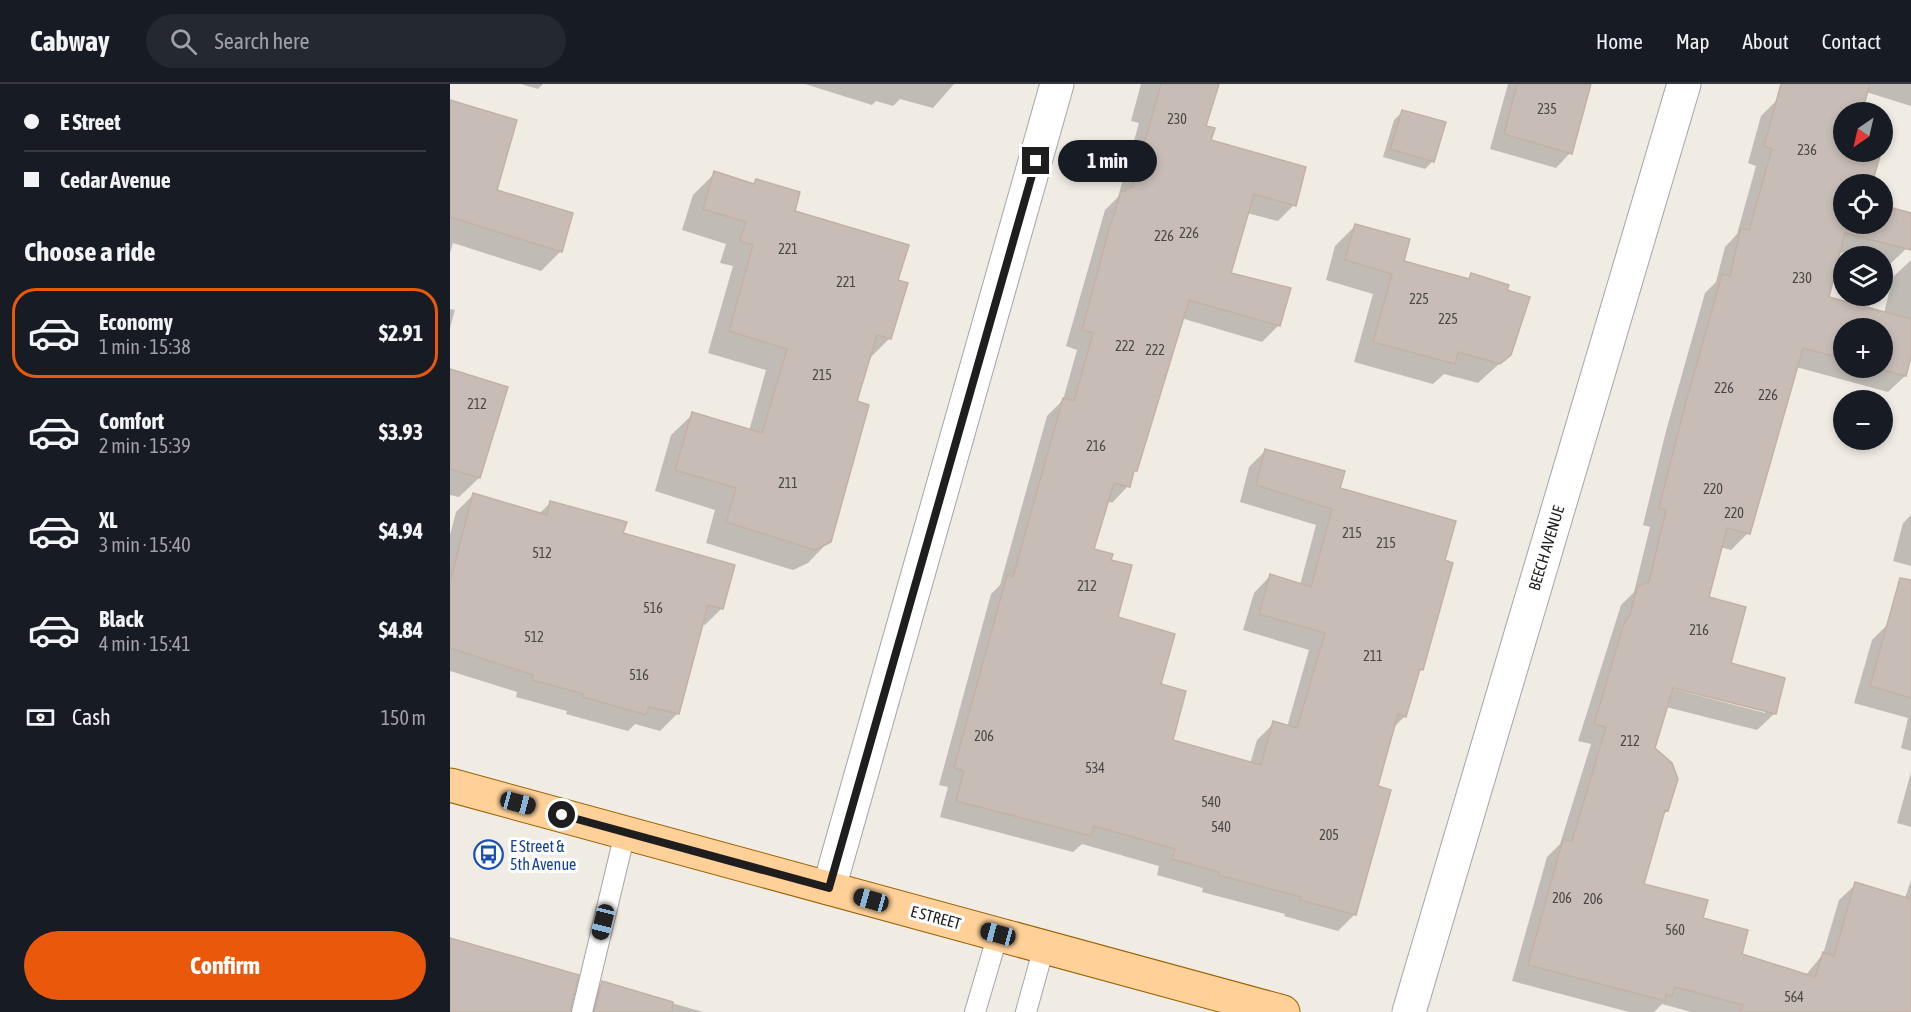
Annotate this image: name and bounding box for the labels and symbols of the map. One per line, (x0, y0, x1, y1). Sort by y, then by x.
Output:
house number: 235 (1537, 101, 1557, 117)
north arrow (1833, 102, 1893, 162)
house number: 230 (1167, 111, 1187, 127)
callout: 1 min (1057, 140, 1156, 182)
house number: 236 (1797, 142, 1817, 158)
route end (1022, 147, 1049, 174)
house number: 226 (1179, 225, 1199, 241)
house number: 226 (1154, 228, 1174, 244)
house number: 221 (778, 241, 798, 257)
house number: 230 (1792, 270, 1812, 286)
house number: 221 (836, 274, 856, 290)
house number: 225 (1409, 291, 1429, 307)
house number: 225 (1438, 311, 1458, 327)
house number: 222 (1115, 338, 1135, 354)
house number: 222 (1145, 342, 1165, 358)
house number: 215 (812, 367, 832, 383)
house number: 226 (1714, 380, 1734, 396)
house number: 226 (1758, 387, 1778, 403)
house number: 212 (467, 396, 487, 412)
house number: 216 (1086, 438, 1106, 454)
house number: 211 (778, 475, 798, 491)
house number: 220 (1703, 481, 1723, 497)
street label: BEECH AVENUE (1525, 503, 1567, 593)
house number: 220 (1724, 505, 1744, 521)
house number: 215 (1342, 525, 1362, 541)
house number: 215 (1376, 535, 1396, 551)
house number: 512 (532, 545, 552, 561)
house number: 212 (1077, 578, 1097, 594)
house number: 516 (643, 600, 663, 616)
house number: 216 (1689, 622, 1709, 638)
house number: 512 (524, 629, 544, 645)
house number: 211 (1363, 648, 1383, 664)
house number: 516 (629, 667, 649, 683)
house number: 206 (974, 728, 994, 744)
house number: 212 (1620, 733, 1640, 749)
house number: 534 (1085, 760, 1105, 776)
car (498, 790, 538, 816)
house number: 540 (1201, 794, 1221, 810)
route start (548, 801, 575, 828)
house number: 540 (1211, 819, 1231, 835)
house number: 205 (1319, 827, 1339, 843)
place label: E Street & 5th Avenue (510, 837, 576, 873)
bus stop icon: E Street & 5th Avenue (473, 839, 505, 871)
car (851, 886, 891, 914)
house number: 206 (1552, 890, 1572, 906)
house number: 206 (1583, 891, 1603, 907)
car (590, 902, 616, 942)
street label: E STREET (909, 902, 963, 932)
car (978, 921, 1018, 947)
house number: 560 (1665, 922, 1685, 938)
house number: 564 (1784, 989, 1804, 1005)

